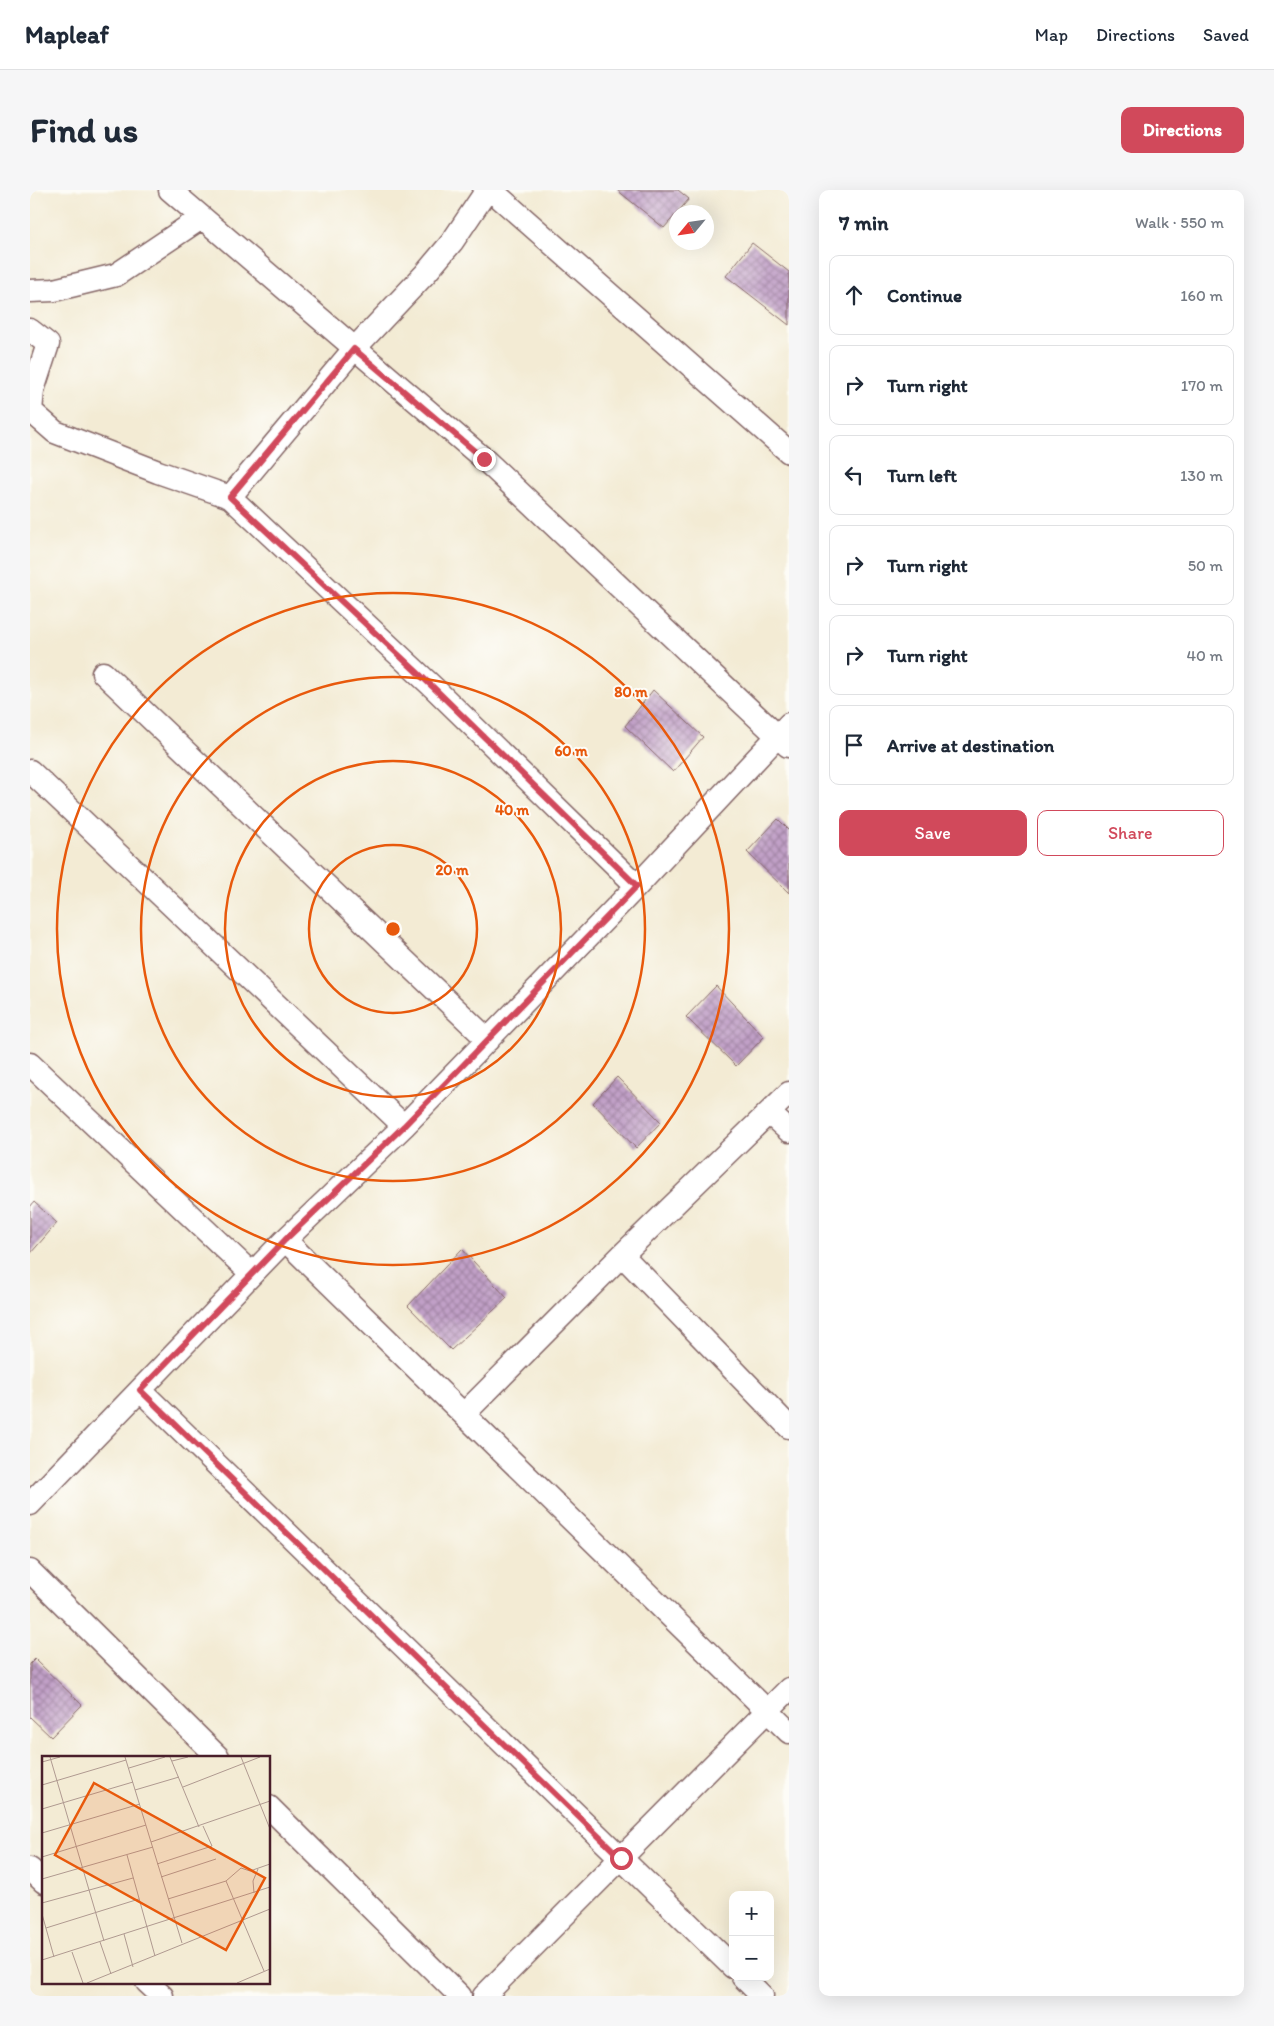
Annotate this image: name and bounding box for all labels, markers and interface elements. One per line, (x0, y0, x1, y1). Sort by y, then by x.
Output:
text: Mapleaf (25, 20, 109, 49)
text: Map (1035, 24, 1068, 46)
text: Directions (1096, 24, 1175, 46)
text: Saved (1203, 24, 1249, 46)
button: Directions (1121, 107, 1244, 153)
text: Find us (30, 109, 138, 151)
north arrow (669, 205, 714, 250)
text: 7 min (839, 210, 888, 235)
text: Walk · 550 m (1135, 213, 1224, 232)
icon: ahead (840, 281, 868, 309)
text: Continue (887, 284, 962, 307)
text: 160 m (1180, 286, 1223, 305)
icon: right (840, 371, 868, 399)
text: Turn right (887, 374, 968, 397)
text: 170 m (1181, 376, 1223, 395)
route end (473, 448, 496, 471)
icon: left (840, 461, 868, 489)
text: Turn left (887, 464, 957, 487)
text: 130 m (1180, 466, 1223, 485)
icon: right (840, 551, 868, 579)
text: Turn right (887, 554, 968, 577)
text: 50 m (1188, 556, 1223, 575)
icon: right (840, 641, 868, 669)
text: Turn right (887, 644, 968, 667)
text: 40 m (1186, 646, 1223, 665)
text: 80 m (614, 683, 648, 701)
icon: arrive (840, 731, 868, 759)
text: Arrive at destination (887, 734, 1054, 757)
text: 60 m (554, 742, 588, 760)
text: 40 m (495, 801, 530, 819)
button: Save (839, 810, 1027, 856)
button: Share (1037, 810, 1224, 856)
text: 20 m (435, 861, 469, 879)
centre of rings (384, 920, 402, 938)
inset map (42, 1756, 270, 1984)
route start (610, 1847, 633, 1870)
map controls (729, 1891, 774, 1981)
button: + (729, 1891, 774, 1936)
button: − (729, 1936, 774, 1981)

